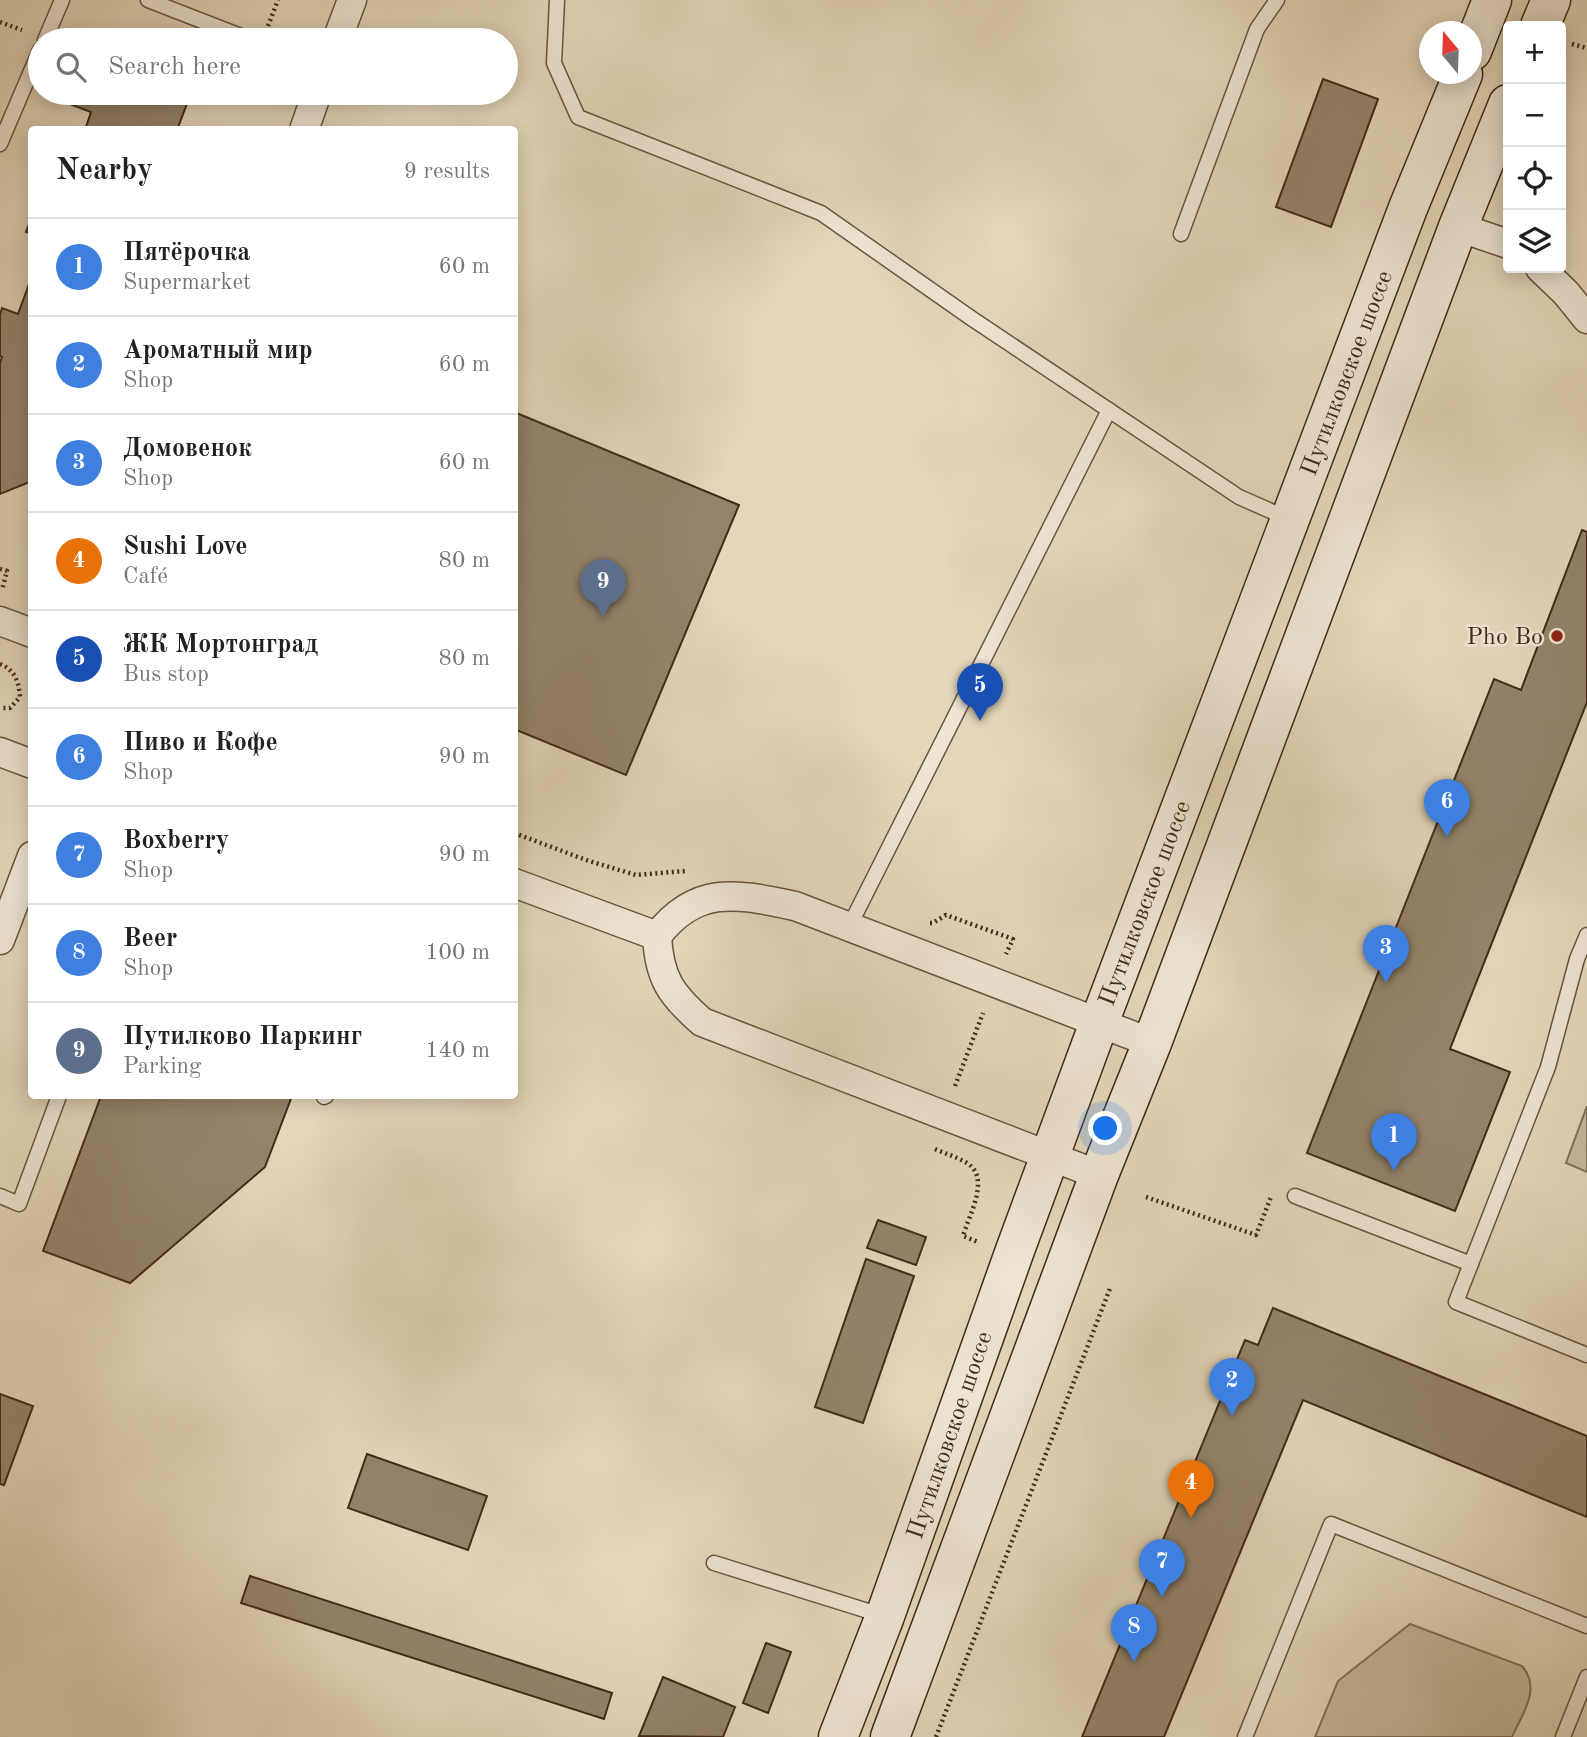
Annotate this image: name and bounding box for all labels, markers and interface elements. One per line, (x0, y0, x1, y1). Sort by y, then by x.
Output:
north arrow (1419, 21, 1482, 84)
map controls (1503, 21, 1566, 273)
button: + (1503, 21, 1566, 84)
search box (28, 28, 518, 105)
icon: search (52, 48, 90, 86)
text: Search here (108, 54, 241, 80)
button: − (1503, 84, 1566, 147)
button: locate (1503, 147, 1566, 210)
text: Nearby (56, 156, 153, 186)
text: 9 results (404, 160, 490, 183)
button: layers (1503, 210, 1566, 273)
text: Пятёрочка (123, 240, 251, 266)
text: 1 (72, 255, 86, 278)
text: 60 m (439, 255, 490, 278)
street label: Путилковское шоссе (1298, 268, 1398, 480)
text: Supermarket (123, 271, 251, 294)
text: Ароматный мир (123, 338, 313, 364)
text: 2 (72, 353, 86, 376)
text: 60 m (439, 353, 490, 376)
text: Shop (123, 369, 173, 392)
text: Домовенок (123, 436, 252, 462)
text: 3 (72, 451, 86, 474)
text: 60 m (439, 451, 490, 474)
text: Shop (123, 467, 173, 490)
text: Sushi Love (123, 534, 248, 560)
text: 4 (72, 549, 86, 572)
text: 80 m (439, 549, 490, 572)
pin: 9 (580, 559, 626, 617)
text: Café (123, 565, 168, 588)
place label: Pho Bo (1467, 626, 1543, 650)
marker: Pho Bo (1549, 628, 1565, 644)
text: ЖК Мортонград (123, 632, 318, 658)
text: 5 (72, 647, 86, 670)
text: 80 m (439, 647, 490, 670)
text: Bus stop (123, 663, 209, 686)
pin: 5 (957, 663, 1003, 721)
text: Пиво и Кофе (123, 730, 278, 756)
text: 6 (72, 745, 86, 768)
text: 90 m (439, 745, 490, 768)
text: Shop (123, 761, 173, 784)
pin: 6 (1424, 779, 1470, 837)
street label: Путилковское шоссе (1096, 798, 1196, 1010)
text: Boxberry (123, 828, 229, 854)
text: 7 (72, 843, 86, 866)
text: 90 m (439, 843, 490, 866)
text: Shop (123, 859, 173, 882)
pin: 3 (1363, 925, 1409, 983)
text: Beer (123, 926, 177, 952)
text: 8 (72, 941, 86, 964)
text: 100 m (425, 941, 490, 964)
text: Shop (123, 957, 173, 980)
text: Путилково Паркинг (123, 1024, 362, 1050)
text: 9 (72, 1039, 86, 1062)
text: 140 m (425, 1039, 490, 1062)
text: Parking (123, 1055, 201, 1078)
your location (1088, 1111, 1122, 1145)
pin: 1 (1371, 1113, 1417, 1171)
street label: Путилковское шоссе (904, 1329, 998, 1543)
pin: 2 (1209, 1358, 1255, 1416)
pin: 4 (1168, 1460, 1214, 1518)
pin: 7 (1139, 1539, 1185, 1597)
pin: 8 (1111, 1604, 1157, 1662)

